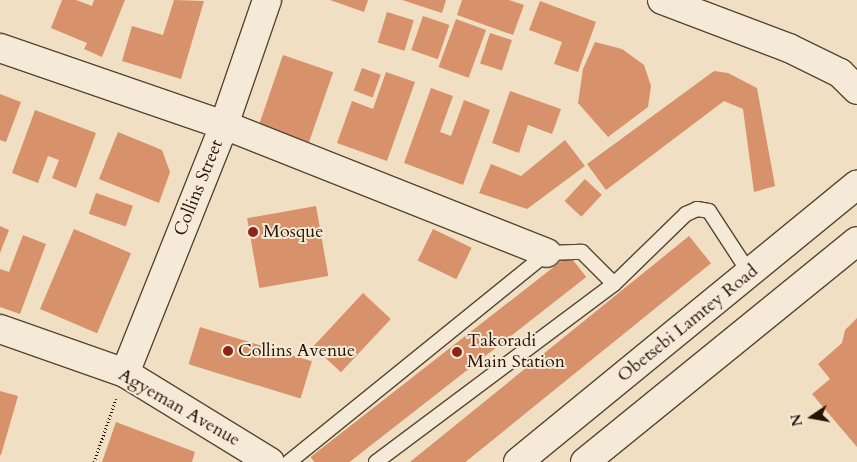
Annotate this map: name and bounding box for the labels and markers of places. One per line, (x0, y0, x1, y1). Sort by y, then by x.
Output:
place label: Mosque (263, 221, 323, 243)
marker: Mosque (247, 226, 259, 238)
place label: Takoradi Main Station (467, 331, 565, 374)
place label: Collins Avenue (238, 340, 355, 362)
marker: Collins Avenue (222, 345, 234, 357)
marker: Takoradi Main Station (451, 346, 463, 358)

